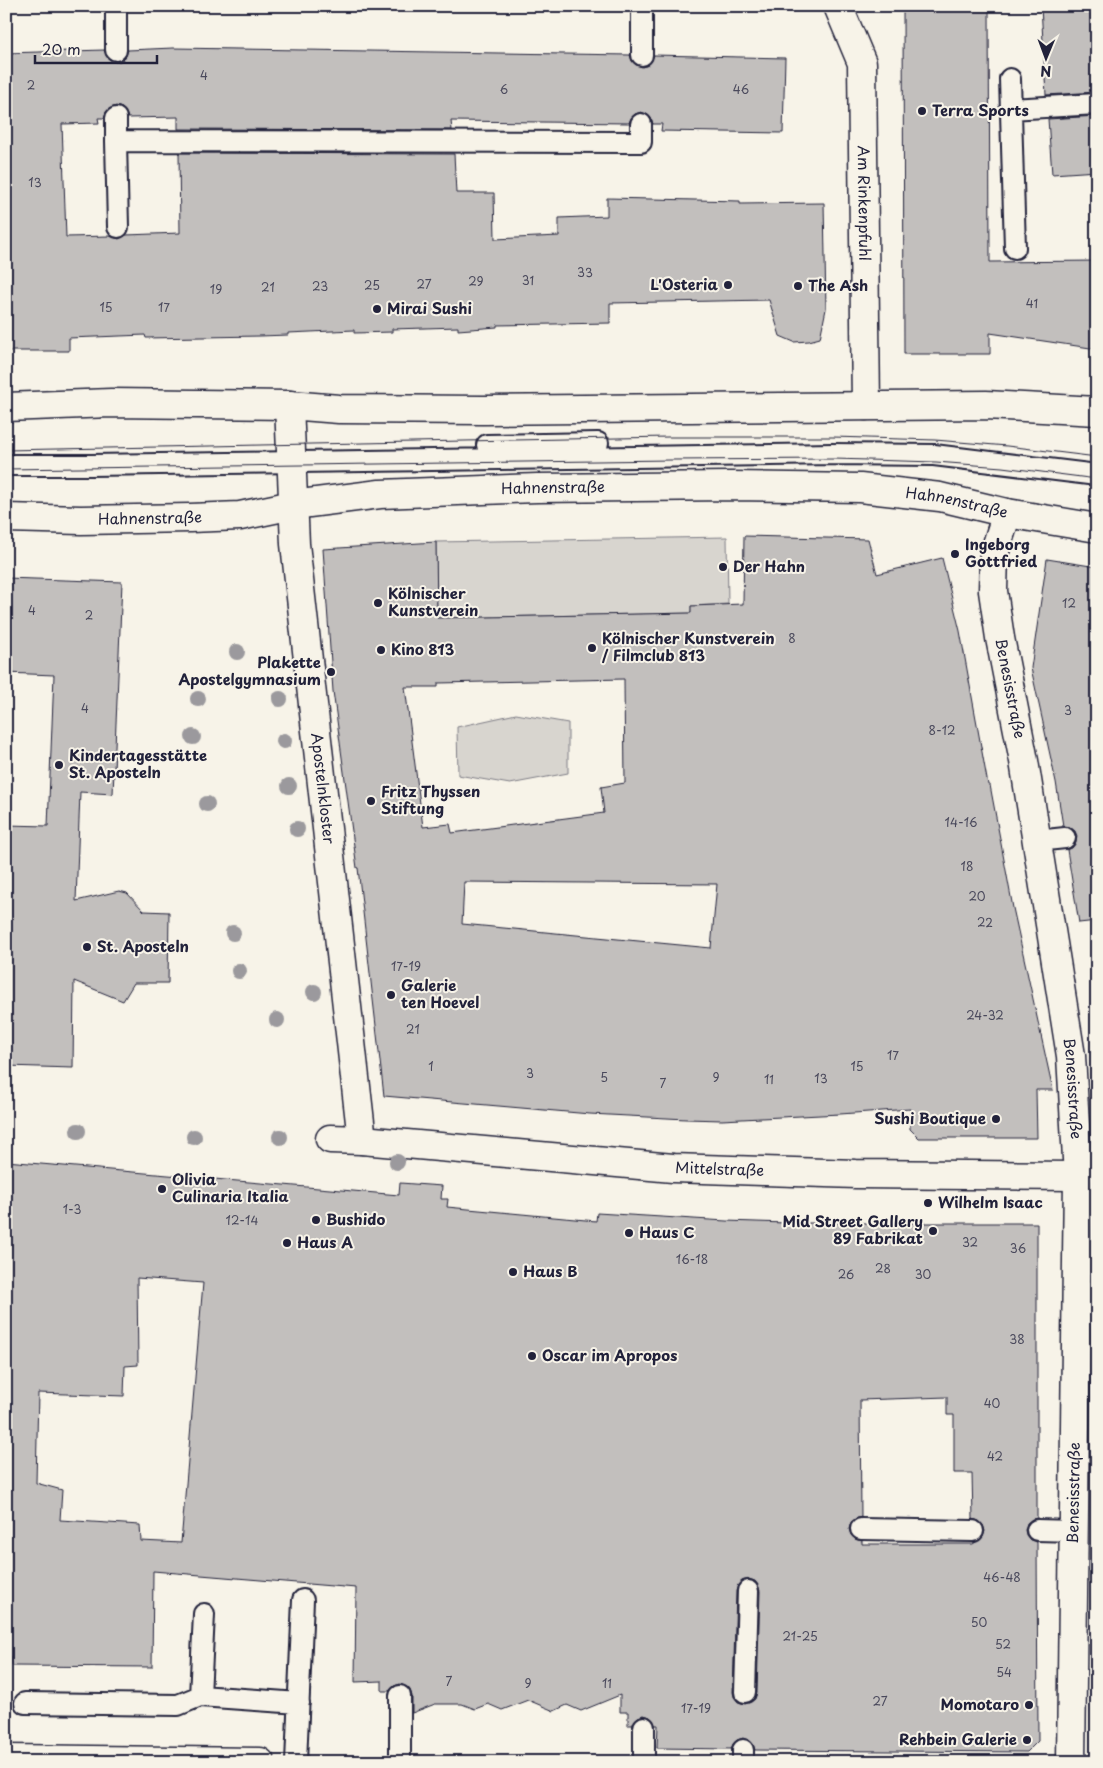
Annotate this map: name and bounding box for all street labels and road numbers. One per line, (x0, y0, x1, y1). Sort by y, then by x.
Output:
street label: Am Rinkenpfuhl (853, 145, 877, 261)
street label: Hahnenstraße (501, 474, 605, 499)
street label: Hahnenstraße (905, 480, 1011, 523)
street label: Hahnenstraße (98, 505, 202, 530)
street label: Benesisstraße (990, 636, 1032, 740)
street label: Apostelnkloster (306, 731, 342, 845)
street label: Benesisstraße (1058, 1036, 1089, 1140)
street label: Mittelstraße (675, 1155, 765, 1181)
street label: Benesisstraße (1060, 1442, 1085, 1544)

